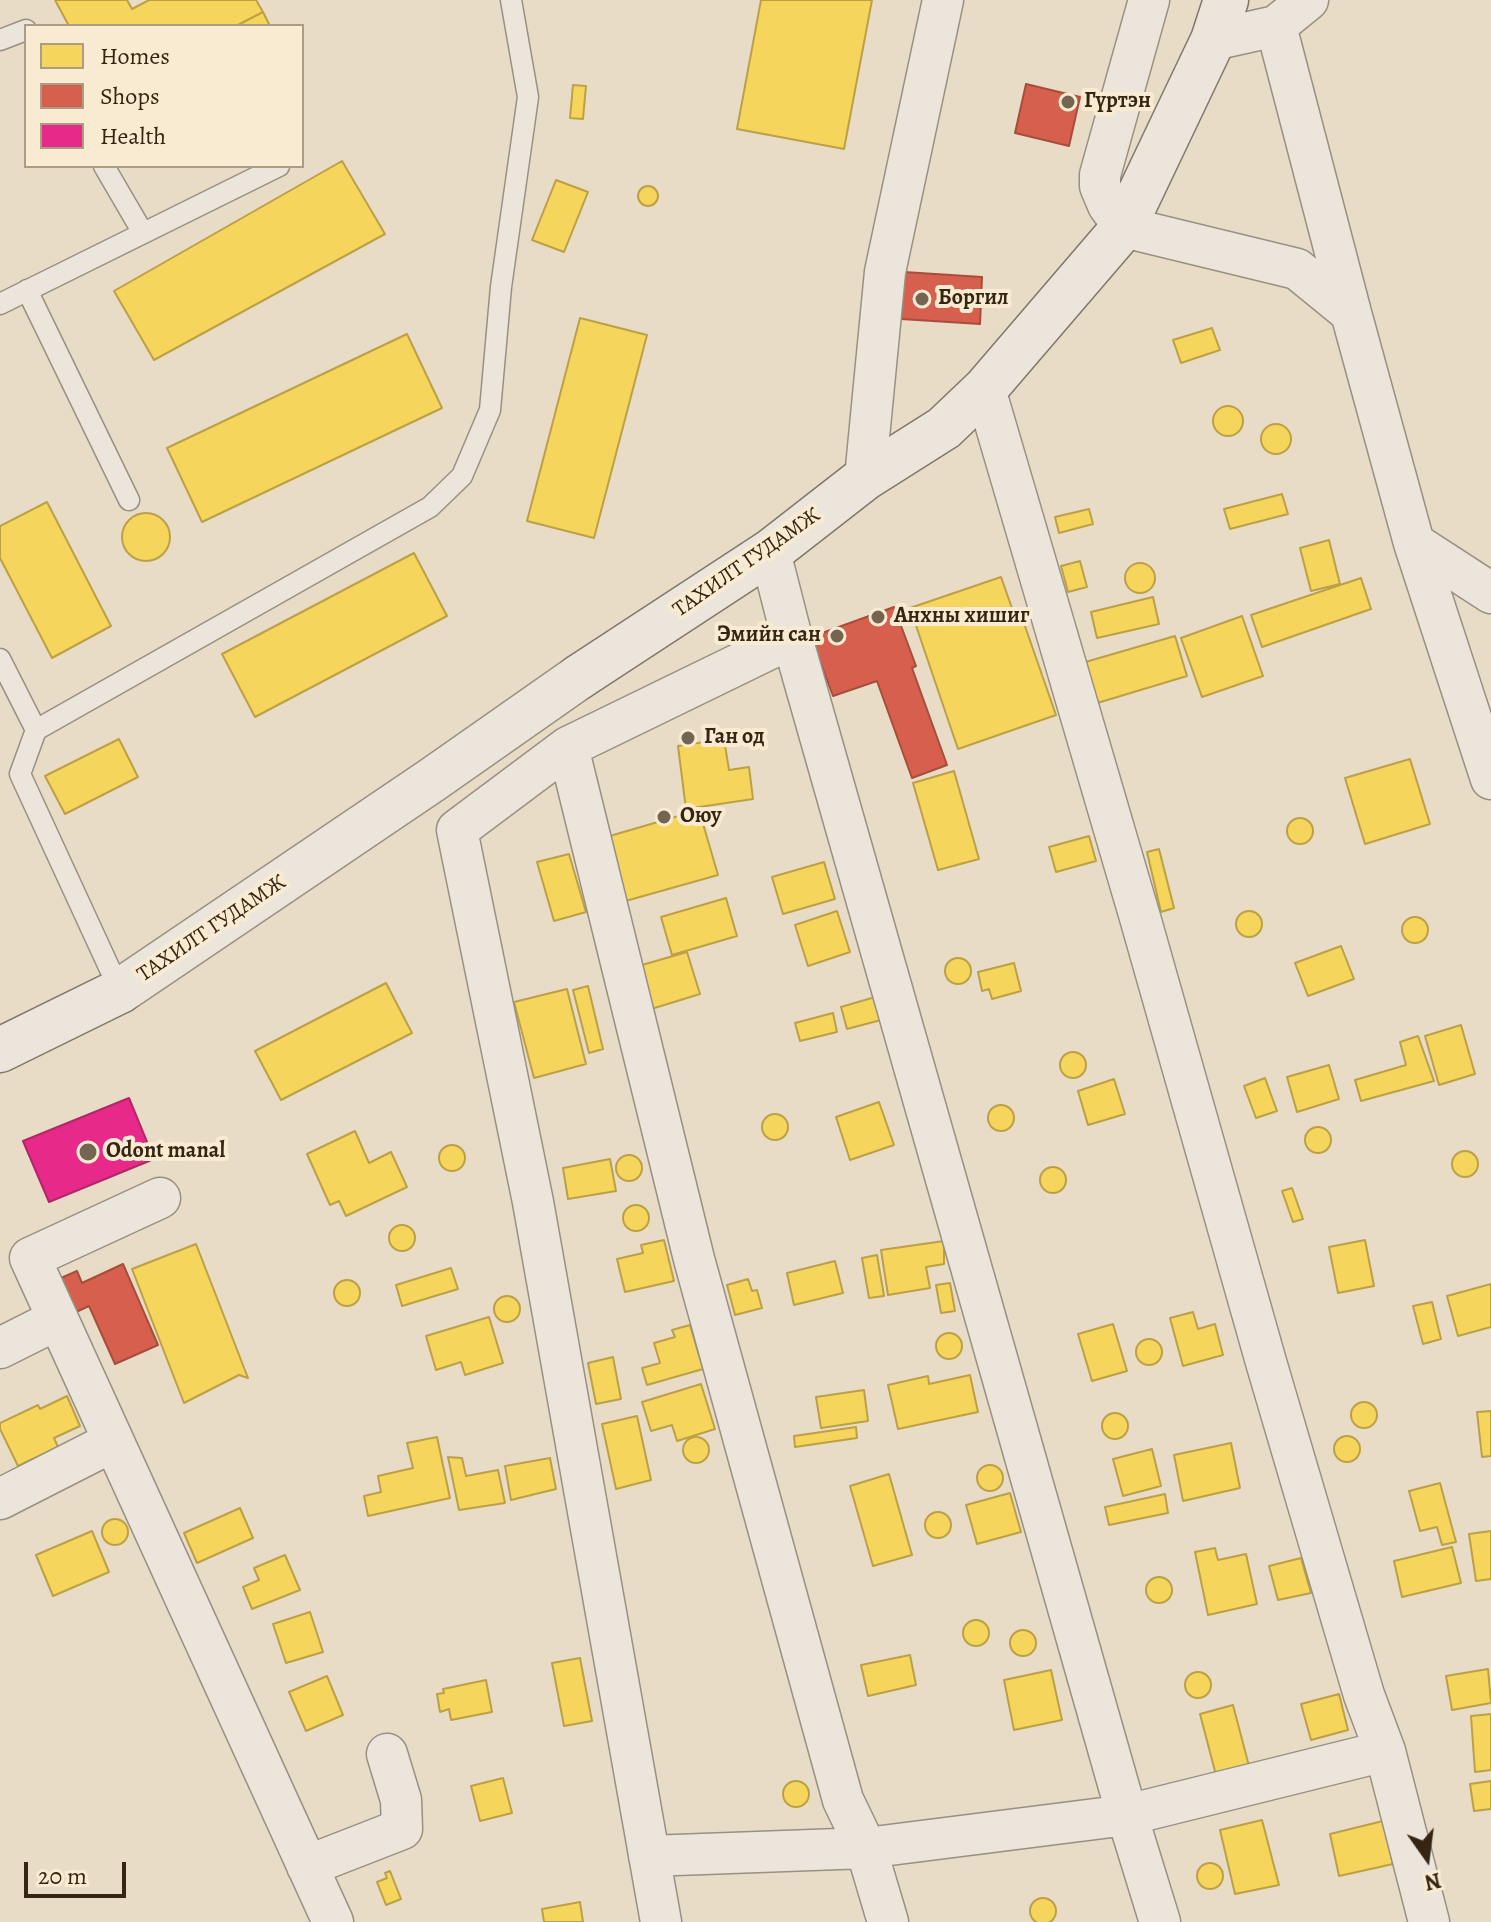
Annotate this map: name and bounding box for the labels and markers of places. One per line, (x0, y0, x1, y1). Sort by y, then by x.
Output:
place label: Гүртэн (1084, 89, 1151, 115)
marker: Гүртэн (1059, 93, 1077, 111)
place label: Боргил (938, 286, 1009, 312)
marker: Боргил (913, 290, 931, 308)
place label: Анхны хишиг (894, 604, 1030, 630)
marker: Анхны хишиг (869, 608, 887, 626)
place label: Эмийн сан (717, 623, 821, 649)
marker: Эмийн сан (828, 627, 846, 645)
place label: Ган од (704, 725, 765, 751)
marker: Ган од (679, 729, 697, 747)
place label: Оюу (680, 804, 722, 830)
marker: Оюу (655, 808, 673, 826)
place label: Odont manal (106, 1139, 225, 1165)
marker: Odont manal (77, 1141, 99, 1163)

